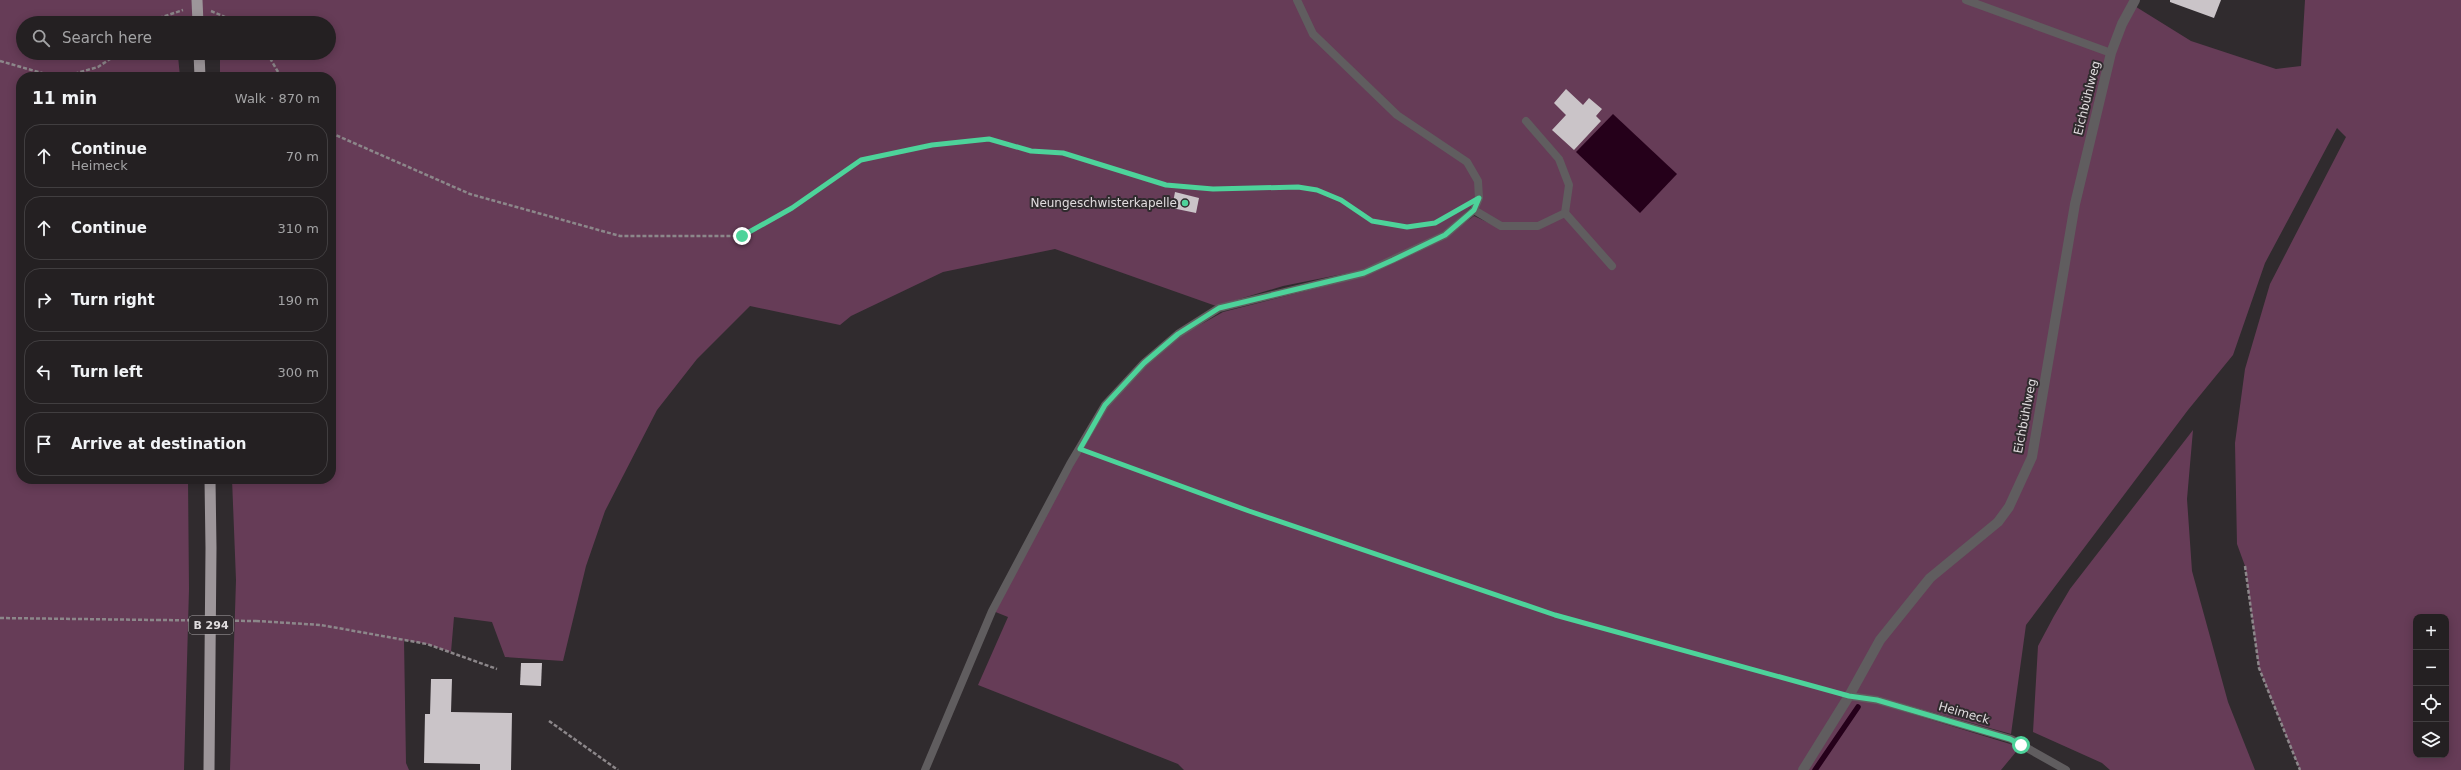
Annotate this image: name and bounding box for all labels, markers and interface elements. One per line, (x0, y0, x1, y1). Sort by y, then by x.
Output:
search box (16, 16, 336, 60)
icon: search (30, 27, 52, 49)
text: Search here (62, 29, 152, 47)
street label: Eichbühlweg (2071, 59, 2103, 137)
text: 11 min (32, 88, 97, 108)
text: Walk · 870 m (235, 91, 320, 106)
text: Continue (71, 140, 147, 158)
icon: ahead (33, 145, 55, 167)
text: 70 m (286, 149, 319, 164)
text: Heimeck (71, 158, 128, 173)
place label: Neungeschwisterkapelle (1030, 196, 1177, 210)
marker: Neungeschwisterkapelle (1180, 198, 1190, 208)
icon: ahead (33, 217, 55, 239)
text: Continue (71, 219, 147, 237)
text: 310 m (277, 221, 319, 236)
route end (733, 227, 751, 245)
icon: right (33, 289, 55, 311)
text: Turn right (71, 291, 155, 309)
text: 190 m (277, 293, 319, 308)
icon: left (33, 361, 55, 383)
text: Turn left (71, 363, 143, 381)
text: 300 m (277, 365, 319, 380)
street label: Eichbühlweg (2011, 377, 2039, 455)
icon: arrive (33, 433, 55, 455)
text: Arrive at destination (71, 435, 246, 453)
map controls (2413, 614, 2449, 758)
button: + (2413, 614, 2449, 650)
road number: B 294 (189, 616, 233, 634)
button: − (2413, 650, 2449, 686)
button: locate (2413, 686, 2449, 722)
street label: Heimeck (1937, 699, 1991, 727)
button: layers (2413, 722, 2449, 758)
route start (2012, 736, 2030, 754)

